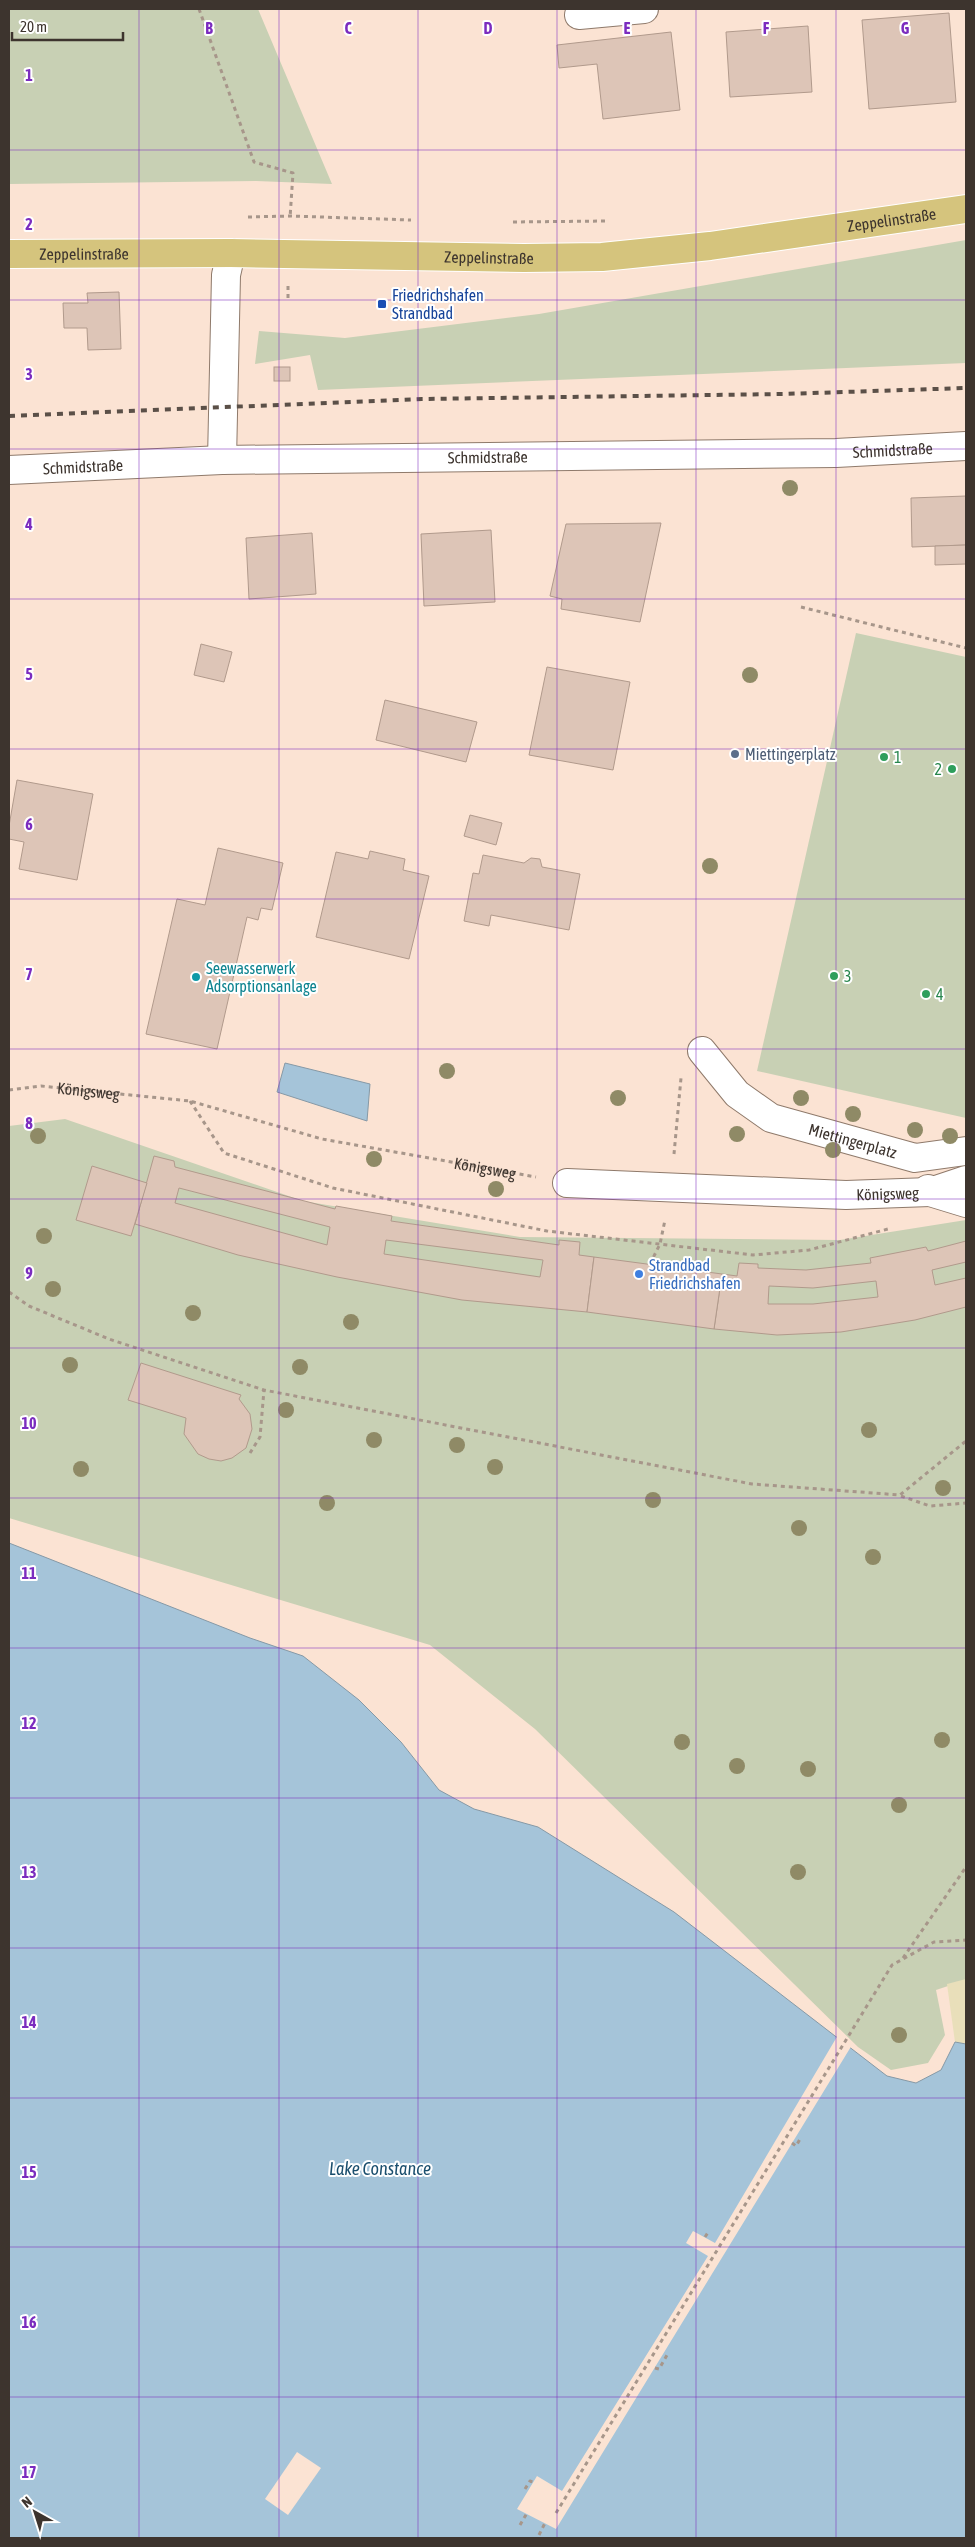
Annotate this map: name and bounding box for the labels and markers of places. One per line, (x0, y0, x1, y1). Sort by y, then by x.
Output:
place label: Friedrichshafen Strandbad (392, 286, 484, 322)
marker: Friedrichshafen Strandbad (376, 298, 388, 310)
place label: Miettingerplatz (745, 745, 836, 764)
marker: Miettingerplatz (729, 748, 741, 760)
place label: 1 (894, 748, 902, 766)
marker: 1 (878, 751, 890, 763)
place label: 2 (934, 760, 942, 778)
marker: 2 (946, 763, 958, 775)
place label: Seewasserwerk Adsorptionsanlage (206, 959, 317, 996)
place label: 3 (844, 967, 852, 985)
marker: 3 (828, 970, 840, 982)
marker: Seewasserwerk Adsorptionsanlage (190, 971, 202, 983)
place label: 4 (936, 985, 944, 1003)
marker: 4 (920, 988, 932, 1000)
place label: Strandbad Friedrichshafen (649, 1256, 741, 1292)
marker: Strandbad Friedrichshafen (633, 1268, 645, 1280)

